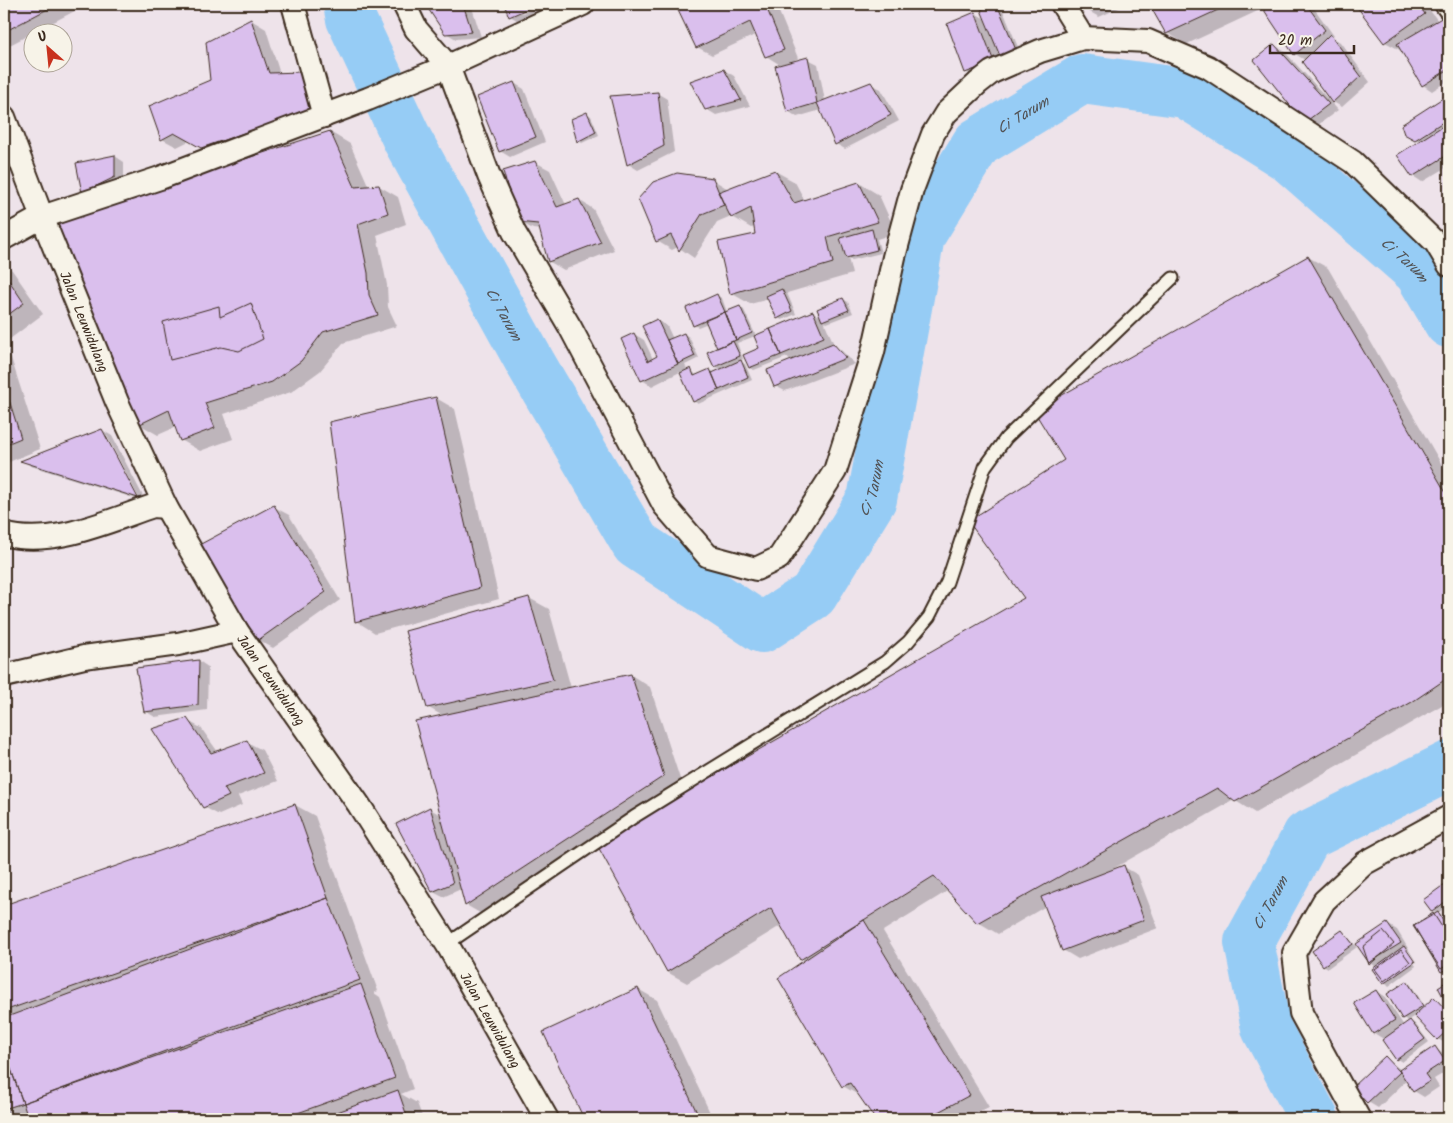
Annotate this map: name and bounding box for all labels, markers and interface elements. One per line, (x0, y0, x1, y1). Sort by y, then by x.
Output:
north arrow (22, 22, 72, 72)
scale bar (1270, 22, 1354, 54)
text: U (34, 25, 52, 49)
text: 20 m (1278, 29, 1312, 53)
water label: Ci Tarum (992, 90, 1055, 141)
water label: Ci Tarum (1375, 232, 1434, 288)
street label: Jalan Leuwidulang (53, 268, 114, 376)
water label: Ci Tarum (478, 284, 528, 347)
water label: Ci Tarum (853, 458, 892, 522)
street label: Jalan Leuwidulang (231, 630, 310, 731)
water label: Ci Tarum (1247, 871, 1296, 935)
street label: Jalan Leuwidulang (453, 968, 526, 1073)

